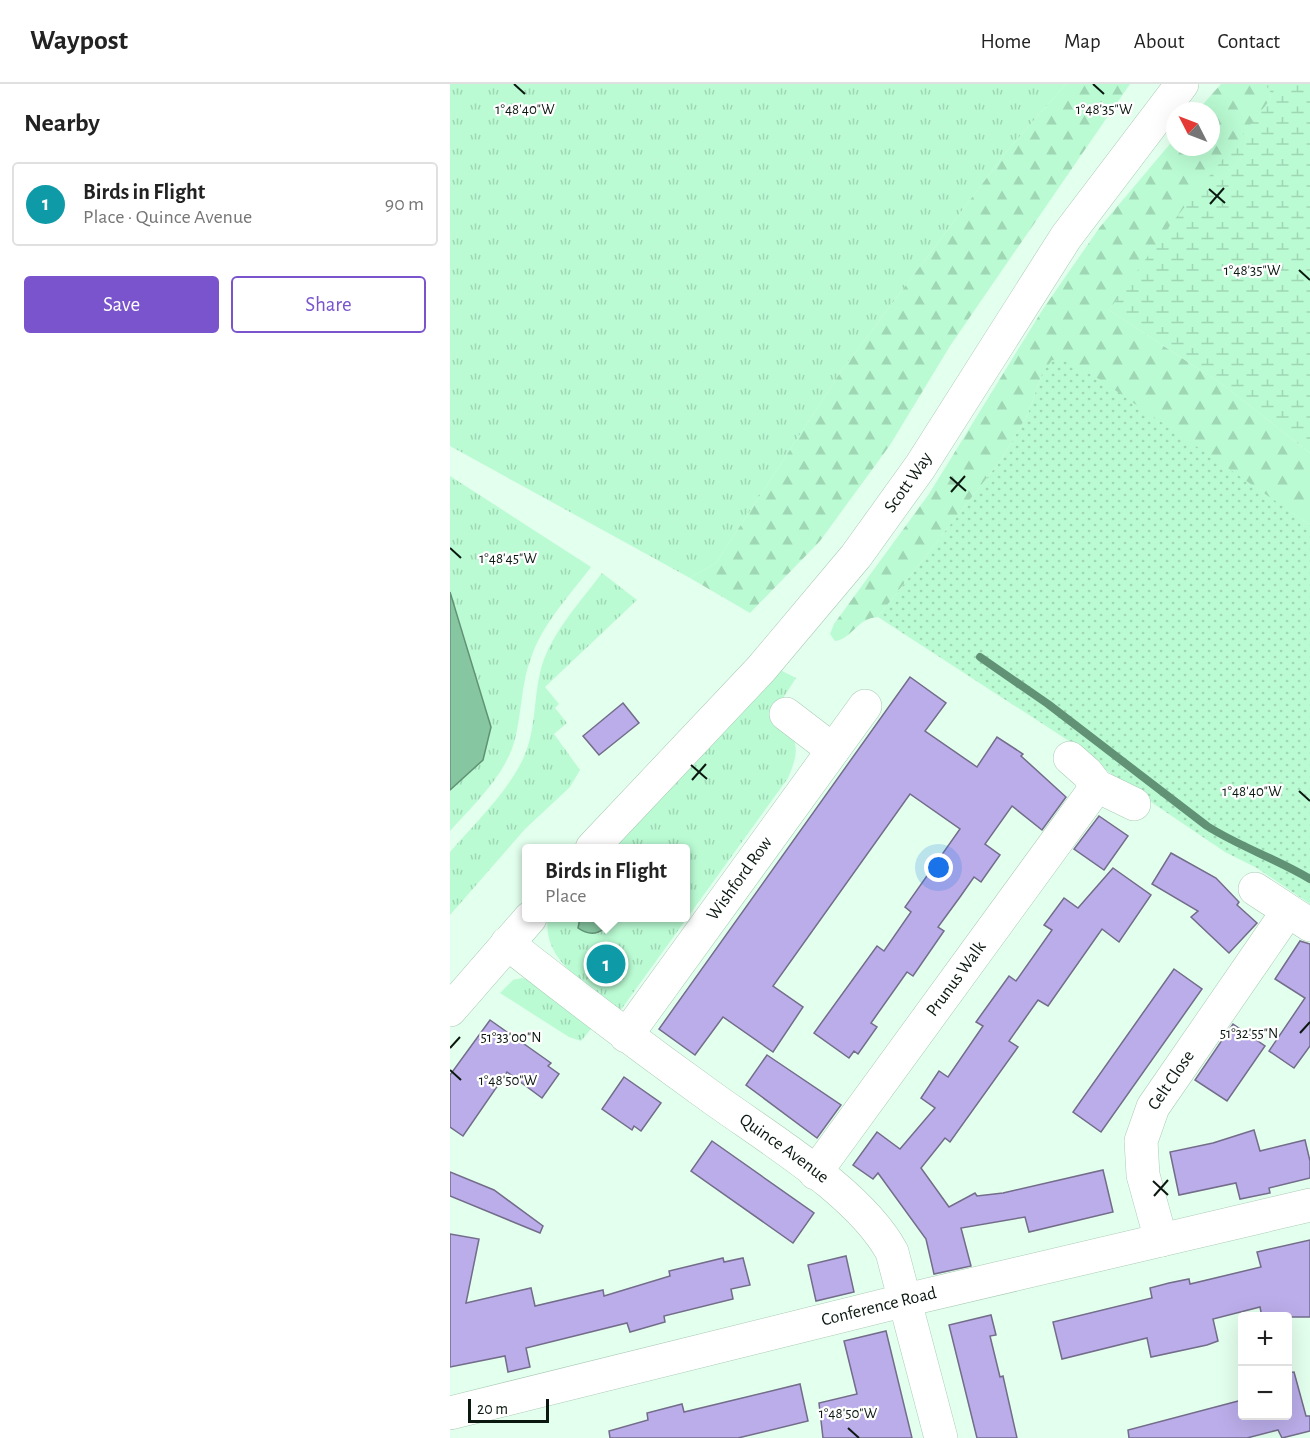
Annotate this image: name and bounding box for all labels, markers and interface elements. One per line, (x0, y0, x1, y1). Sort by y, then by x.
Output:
text: Waypost (30, 27, 128, 55)
text: Home (980, 31, 1031, 52)
text: Map (1064, 31, 1101, 52)
text: About (1134, 31, 1184, 52)
text: Contact (1217, 31, 1280, 52)
text: 1°48'40"W (495, 102, 555, 117)
text: 1°48'35"W (1076, 102, 1133, 117)
north arrow (1166, 102, 1220, 156)
text: Nearby (24, 110, 100, 136)
text: Birds in Flight (83, 181, 205, 203)
text: 1 (42, 194, 49, 214)
text: 90 m (385, 194, 424, 214)
text: Place · Quince Avenue (83, 207, 252, 227)
text: 1°48'35"W (1224, 263, 1281, 278)
button: Save (24, 276, 219, 333)
button: Share (231, 276, 426, 333)
street label: Scott Way (881, 449, 936, 516)
text: 1°48'45"W (479, 551, 537, 566)
text: 1°48'40"W (1222, 784, 1282, 799)
street label: Wishford Row (704, 834, 776, 924)
popup (522, 844, 690, 922)
your location (924, 853, 953, 882)
text: Birds in Flight (545, 860, 667, 882)
text: Place (545, 886, 586, 906)
street label: Prunus Walk (923, 937, 990, 1020)
pin: 1 (586, 942, 626, 986)
text: 51°32'55"N (1220, 1026, 1278, 1041)
text: 51°33'00"N (481, 1030, 541, 1045)
street label: Celt Close (1145, 1047, 1198, 1113)
text: 1°48'50"W (479, 1073, 538, 1088)
street label: Quince Avenue (736, 1111, 832, 1187)
street label: Conference Road (820, 1284, 938, 1330)
map controls (1238, 1312, 1292, 1420)
button: + (1238, 1312, 1292, 1366)
button: − (1238, 1366, 1292, 1420)
scale bar (468, 1396, 549, 1424)
text: 20 m (477, 1401, 508, 1417)
text: 1°48'50"W (819, 1406, 878, 1421)

